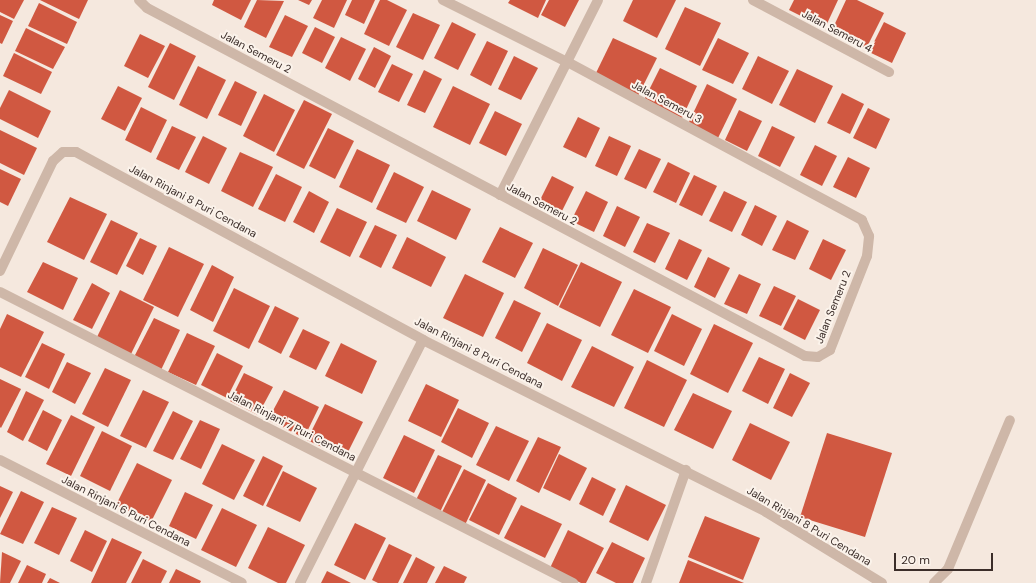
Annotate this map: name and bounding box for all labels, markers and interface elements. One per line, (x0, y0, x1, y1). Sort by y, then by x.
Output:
street label: Jalan Semeru 4 (800, 7, 874, 55)
street label: Jalan Semeru 2 (219, 28, 293, 76)
street label: Jalan Semeru 3 (630, 78, 704, 126)
street label: Jalan Rinjani 8 Puri Cendana (127, 162, 259, 240)
street label: Jalan Semeru 2 (505, 180, 579, 228)
street label: Jalan Semeru 2 (812, 269, 854, 345)
street label: Jalan Rinjani 8 Puri Cendana (412, 315, 546, 391)
street label: Jalan Rinjani 7 Puri Cendana (226, 388, 358, 464)
street label: Jalan Rinjani 6 Puri Cendana (59, 473, 193, 549)
street label: Jalan Rinjani 8 Puri Cendana (744, 484, 874, 568)
scale bar (896, 545, 995, 571)
text: 20 m (901, 552, 930, 568)

